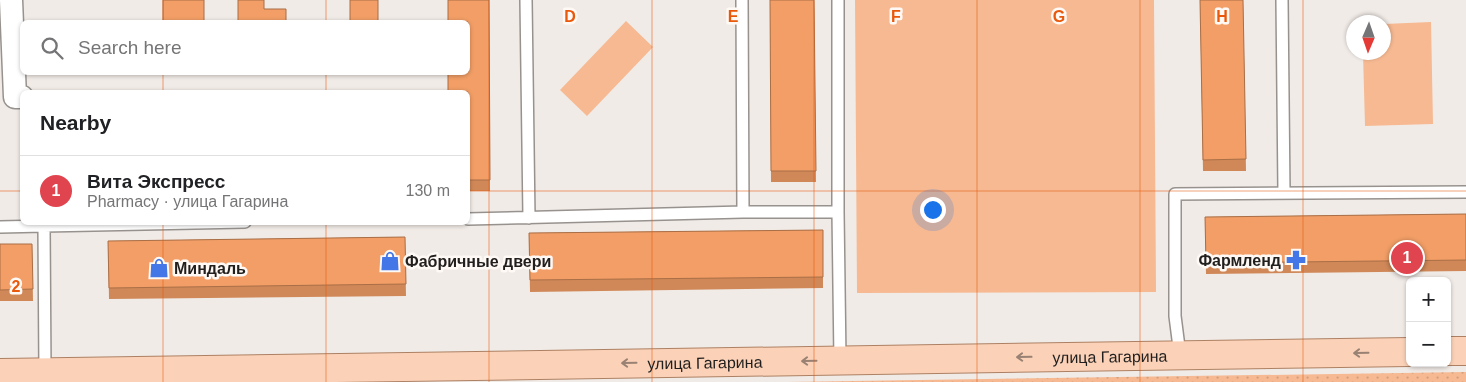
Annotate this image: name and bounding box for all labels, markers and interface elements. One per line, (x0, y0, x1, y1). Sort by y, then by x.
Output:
text: D (564, 8, 576, 25)
text: E (728, 8, 739, 25)
text: F (891, 8, 901, 25)
text: G (1053, 8, 1065, 25)
text: H (1216, 8, 1228, 25)
north arrow (1346, 15, 1391, 60)
search box (20, 20, 470, 75)
icon: search (38, 34, 66, 62)
text: Search here (78, 37, 182, 58)
text: Nearby (40, 111, 111, 134)
text: Вита Экспресс (87, 171, 225, 192)
text: 1 (52, 182, 60, 199)
text: 130 m (406, 182, 450, 199)
text: Pharmacy · улица Гагарина (87, 193, 288, 210)
your location (920, 197, 946, 223)
pin: 1 (1391, 239, 1423, 277)
pharmacy icon: Фармленд (1285, 249, 1307, 271)
shop icon: Фабричные двери (379, 250, 401, 272)
place label: Фармленд (1198, 252, 1281, 269)
place label: Фабричные двери (405, 253, 551, 270)
shop icon: Миндаль (148, 257, 170, 279)
place label: Миндаль (174, 260, 246, 277)
map controls (1406, 277, 1451, 367)
button: + (1406, 277, 1451, 322)
text: 2 (12, 278, 21, 295)
button: − (1406, 322, 1451, 367)
street label: улица Гагарина (1052, 347, 1168, 366)
one-way arrow (1353, 348, 1369, 357)
street label: улица Гагарина (647, 353, 763, 372)
one-way arrow (1016, 353, 1032, 362)
one-way arrow (801, 356, 817, 366)
one-way arrow (621, 359, 637, 368)

